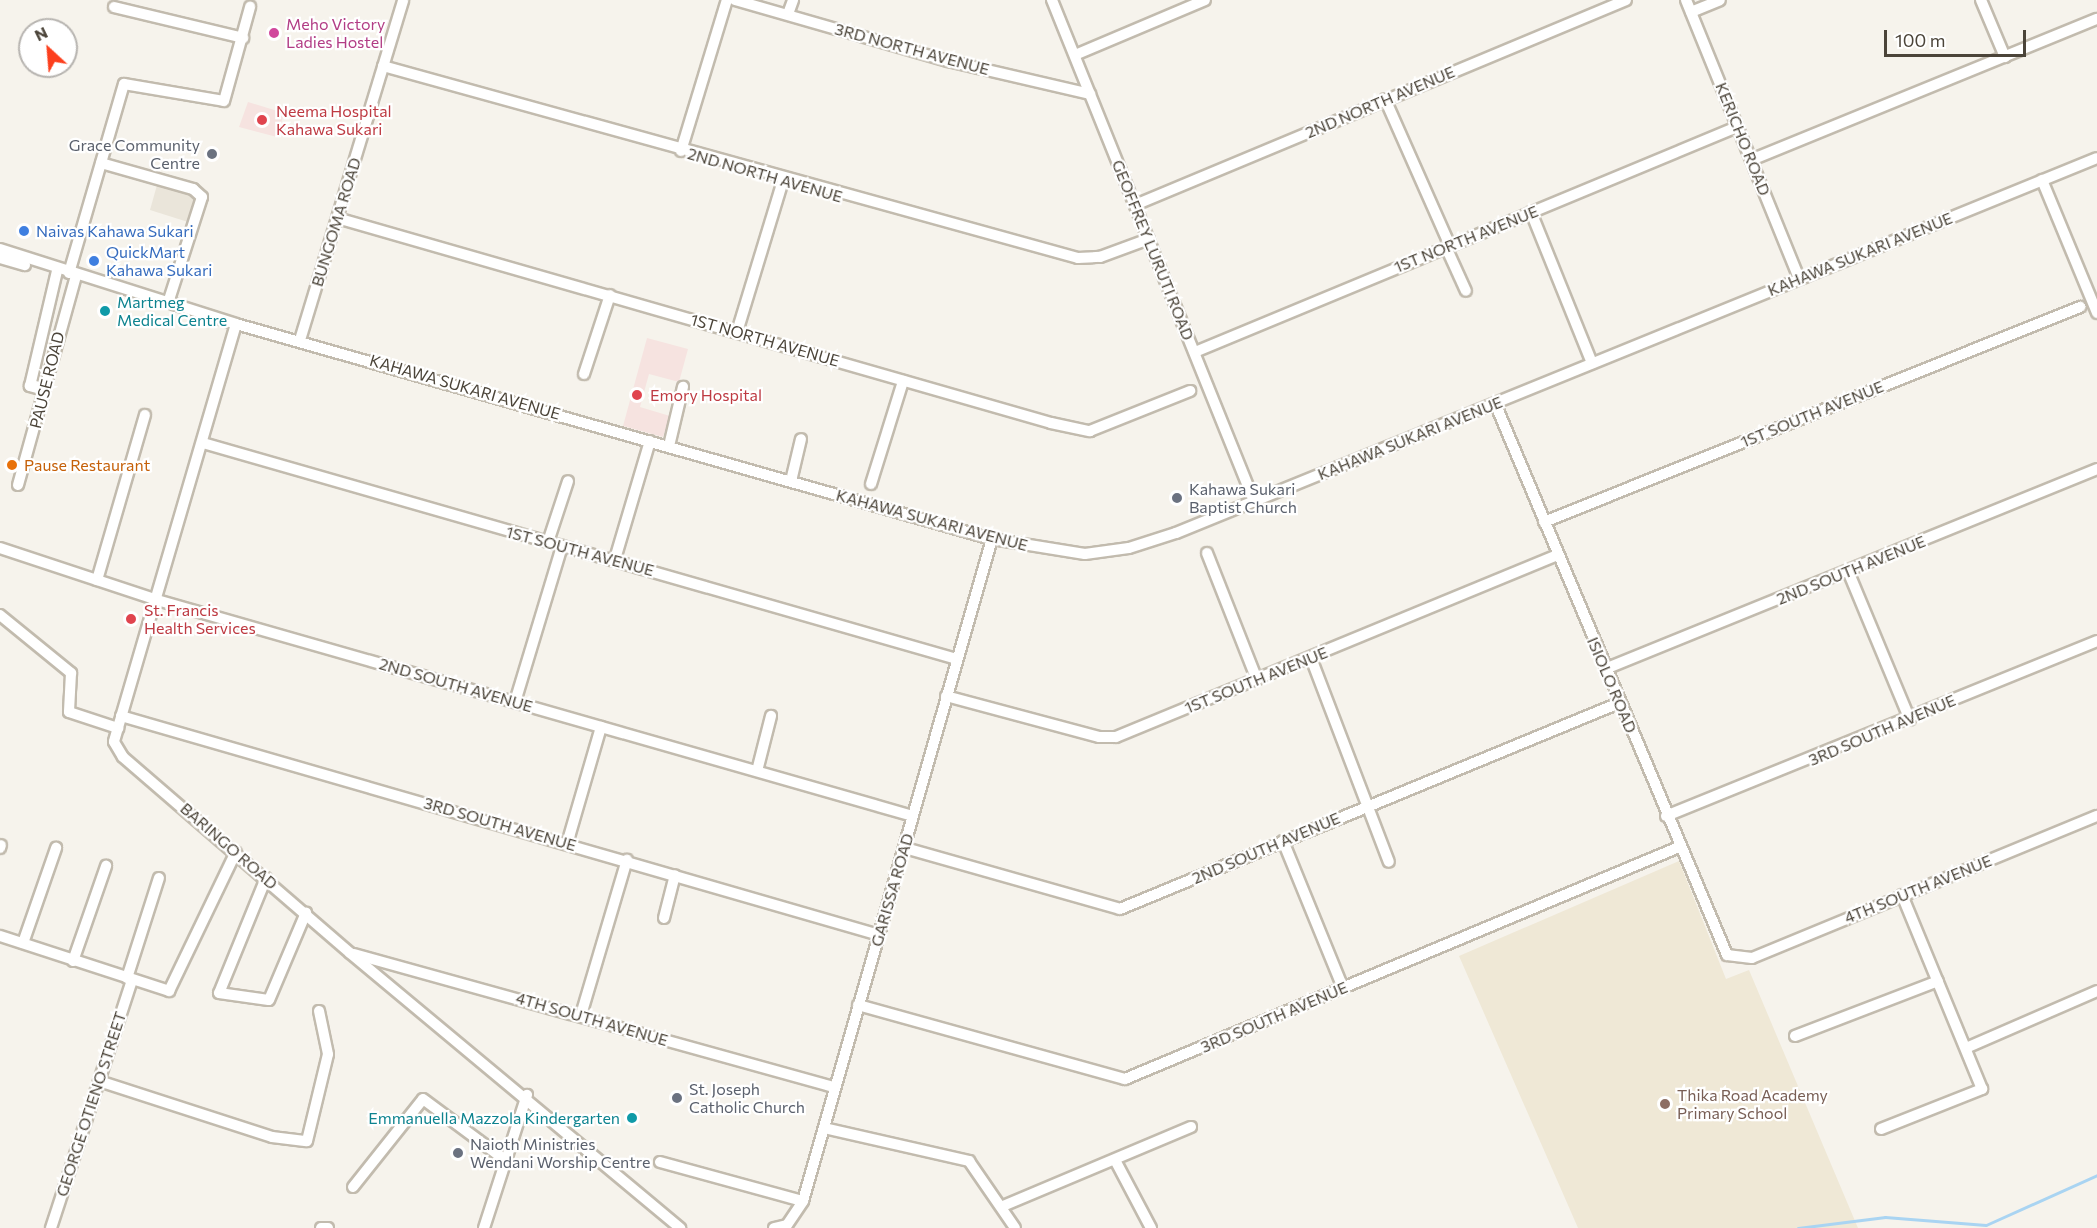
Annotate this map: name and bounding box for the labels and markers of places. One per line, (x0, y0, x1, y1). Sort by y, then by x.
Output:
place label: Meho Victory Ladies Hostel (286, 14, 385, 52)
marker: Meho Victory Ladies Hostel (267, 26, 281, 40)
place label: Neema Hospital Kahawa Sukari (276, 101, 392, 139)
marker: Neema Hospital Kahawa Sukari (253, 111, 271, 129)
place label: Grace Community Centre (69, 135, 200, 173)
marker: Grace Community Centre (205, 147, 219, 161)
place label: Naivas Kahawa Sukari (36, 221, 194, 241)
marker: Naivas Kahawa Sukari (17, 224, 31, 238)
place label: QuickMart Kahawa Sukari (106, 242, 212, 280)
marker: QuickMart Kahawa Sukari (87, 254, 101, 268)
place label: Martmeg Medical Centre (117, 292, 227, 330)
marker: Martmeg Medical Centre (98, 304, 112, 318)
place label: Emory Hospital (650, 385, 762, 405)
marker: Emory Hospital (628, 386, 646, 404)
place label: Pause Restaurant (24, 455, 150, 475)
marker: Pause Restaurant (5, 458, 19, 472)
place label: Kahawa Sukari Baptist Church (1189, 479, 1297, 517)
marker: Kahawa Sukari Baptist Church (1170, 491, 1184, 505)
place label: St. Francis Health Services (144, 600, 256, 638)
marker: St. Francis Health Services (122, 610, 140, 628)
place label: St. Joseph Catholic Church (689, 1079, 805, 1117)
place label: Thika Road Academy Primary School (1677, 1085, 1828, 1123)
marker: St. Joseph Catholic Church (670, 1091, 684, 1105)
marker: Thika Road Academy Primary School (1658, 1097, 1672, 1111)
place label: Emmanuella Mazzola Kindergarten (368, 1108, 620, 1128)
marker: Emmanuella Mazzola Kindergarten (625, 1111, 639, 1125)
place label: Naioth Ministries Wendani Worship Centre (470, 1134, 650, 1172)
marker: Naioth Ministries Wendani Worship Centre (451, 1146, 465, 1160)

